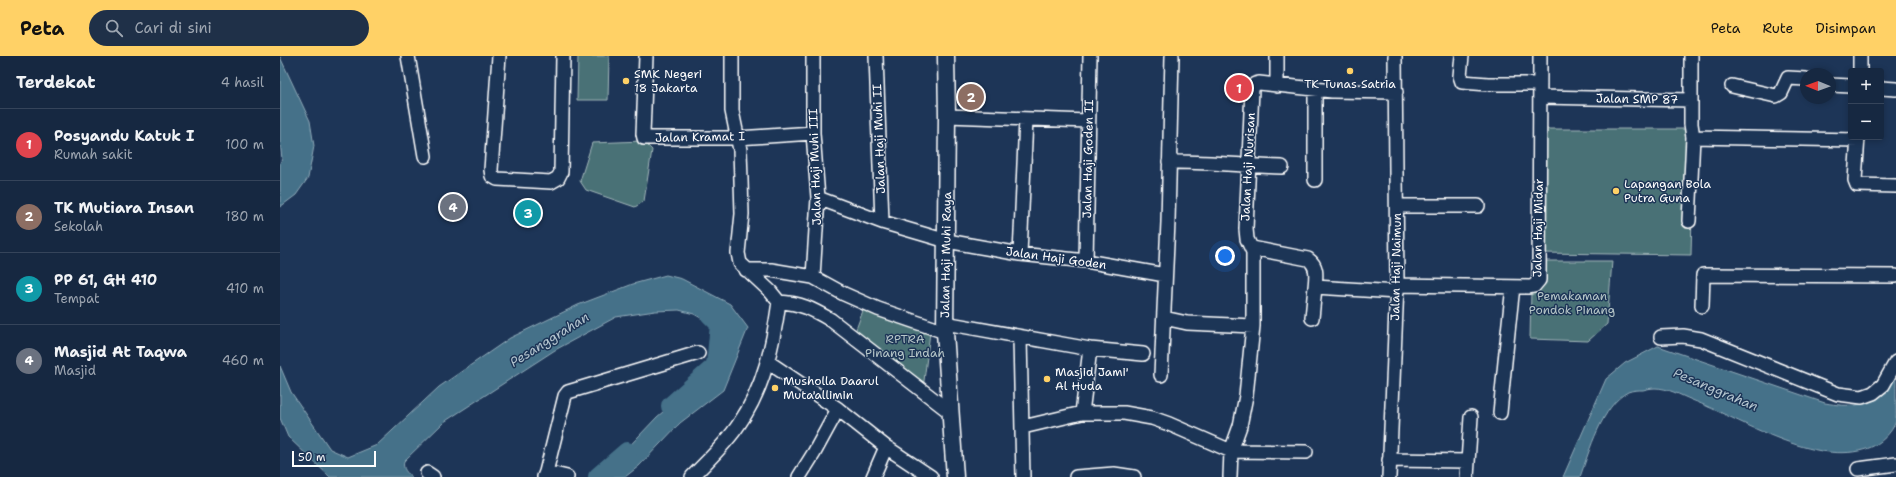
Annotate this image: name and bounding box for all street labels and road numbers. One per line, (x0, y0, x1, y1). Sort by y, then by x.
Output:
street label: Jalan Haji Muhi II (869, 83, 889, 194)
street label: Jalan SMP 87 (1596, 90, 1678, 108)
street label: Jalan Haji Goden II (1079, 99, 1097, 219)
street label: Jalan Haji Muhi III (805, 108, 825, 226)
street label: Jalan Haji Nurisan (1237, 112, 1259, 222)
street label: Jalan Kramat I (655, 128, 746, 146)
street label: Jalan Haji Midar (1529, 178, 1547, 278)
street label: Jalan Haji Muhi Raya (937, 191, 955, 318)
street label: Jalan Haji Naimun (1387, 213, 1405, 321)
street label: Jalan Haji Goden (1005, 243, 1107, 273)

